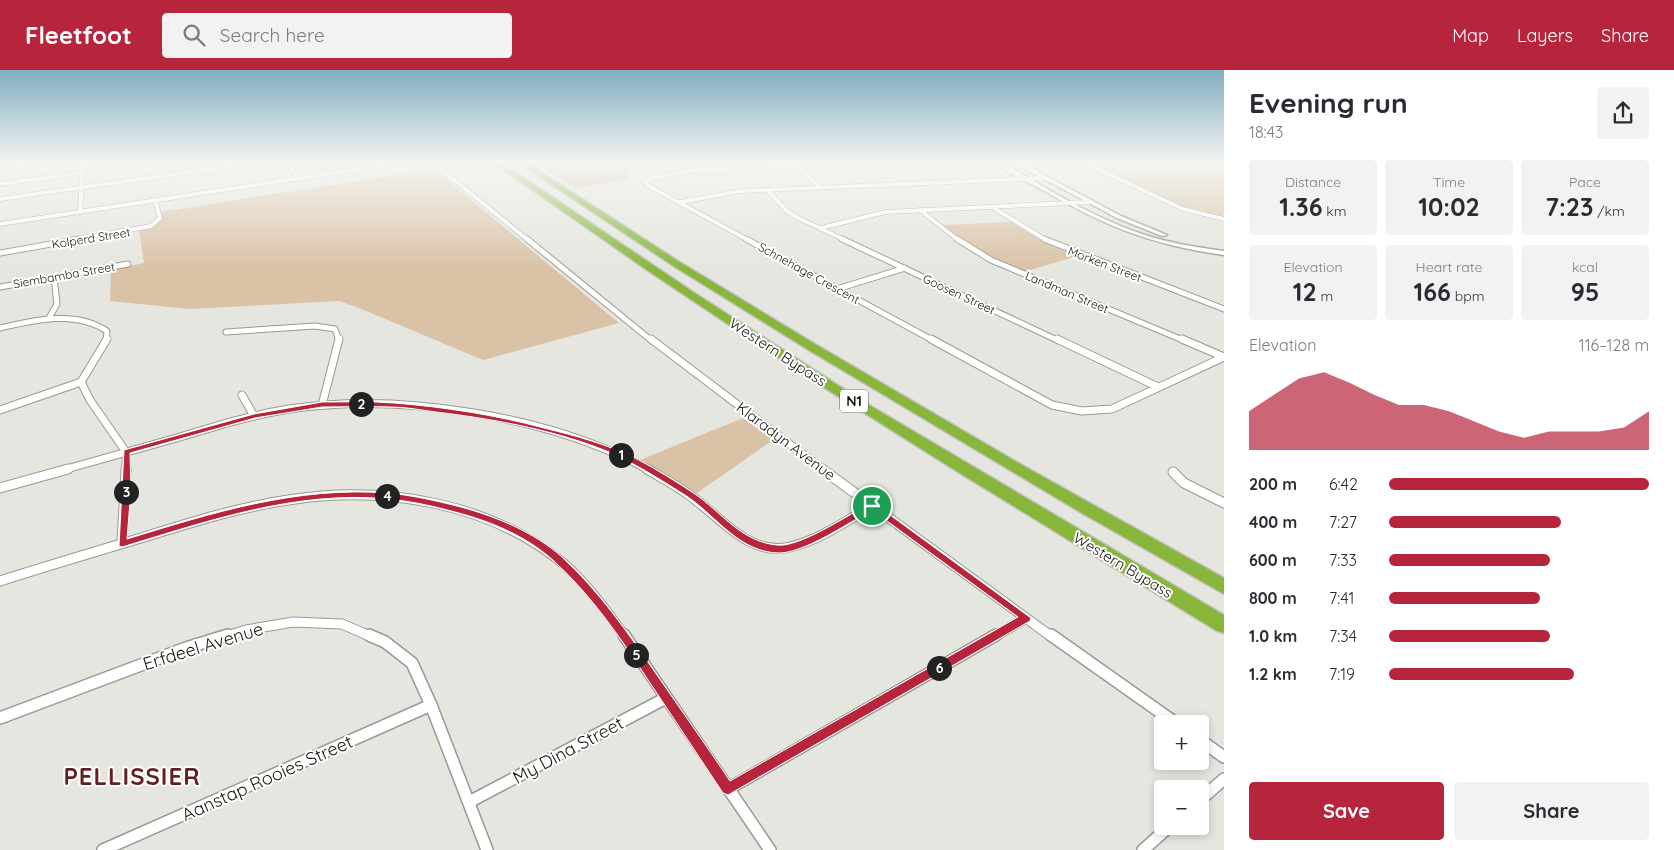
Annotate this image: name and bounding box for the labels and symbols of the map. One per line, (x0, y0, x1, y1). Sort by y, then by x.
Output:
street label: Kolperd Street (51, 224, 131, 252)
street label: Schnehage Crescent (756, 239, 862, 307)
street label: Morken Street (1066, 243, 1144, 285)
street label: Siembamba Street (12, 259, 116, 291)
street label: Landman Street (1023, 268, 1111, 316)
street label: Goosen Street (920, 271, 998, 317)
street label: Western Bypass (726, 313, 830, 391)
road number: N1 (840, 390, 868, 412)
pin: 2 (348, 392, 374, 416)
street label: Klaradyn Avenue (733, 398, 839, 484)
pin: 1 (608, 442, 634, 468)
pin: 3 (114, 480, 138, 504)
pin: 4 (374, 484, 400, 508)
pin (851, 485, 893, 527)
street label: Western Bypass (1070, 528, 1176, 602)
street label: Erfdeel Avenue (140, 617, 266, 675)
pin: 5 (624, 642, 648, 668)
pin: 6 (926, 656, 952, 680)
street label: My Dina Street (509, 711, 627, 789)
street label: Aanstap Rooies Street (178, 730, 356, 826)
district label: PELLISSIER (63, 761, 201, 791)

